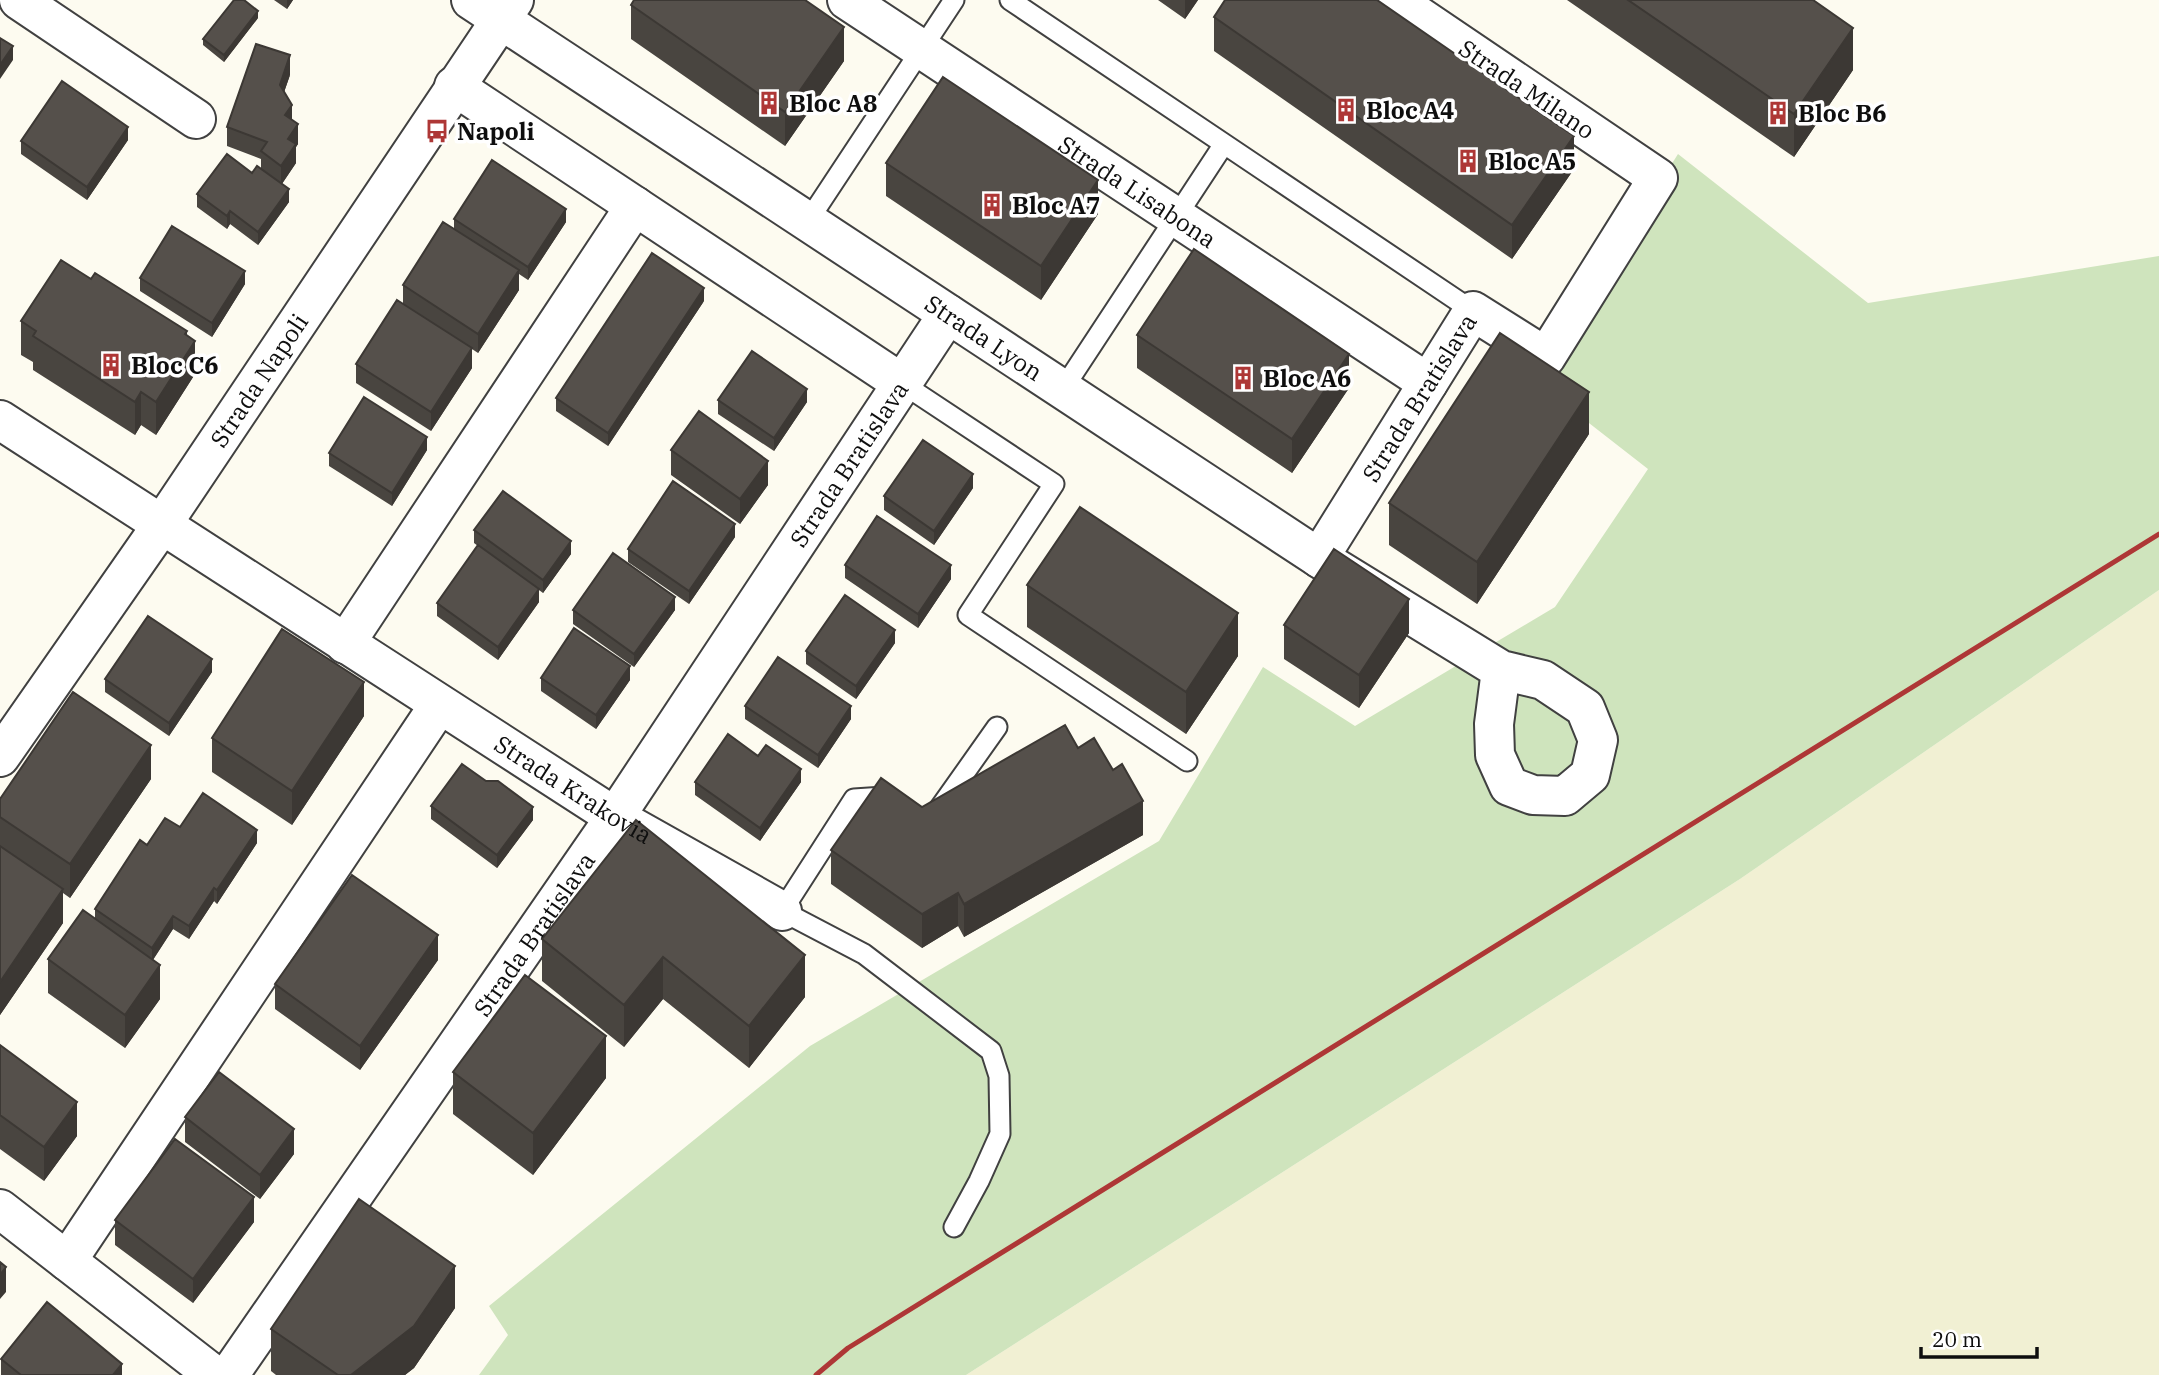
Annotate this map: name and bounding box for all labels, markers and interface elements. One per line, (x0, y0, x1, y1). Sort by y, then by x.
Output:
street label: Strada Milano (1453, 32, 1601, 146)
place label: Bloc A8 (789, 87, 878, 119)
building icon: Bloc A8 (755, 89, 783, 117)
place label: Bloc A4 (1366, 94, 1455, 126)
building icon: Bloc A4 (1332, 96, 1360, 124)
place label: Bloc B6 (1798, 97, 1887, 129)
building icon: Bloc B6 (1764, 99, 1792, 127)
place label: Napoli (457, 115, 535, 147)
bus stop icon: Napoli (423, 117, 451, 145)
street label: Strada Lisabona (1052, 128, 1223, 255)
place label: Bloc A5 (1488, 145, 1577, 177)
building icon: Bloc A5 (1454, 147, 1482, 175)
place label: Bloc A7 (1012, 189, 1101, 221)
building icon: Bloc A7 (978, 191, 1006, 219)
street label: Strada Lyon (919, 287, 1049, 388)
street label: Strada Napoli (202, 307, 315, 453)
street label: Strada Bratislava (1354, 307, 1484, 488)
place label: Bloc C6 (131, 349, 219, 381)
building icon: Bloc C6 (97, 351, 125, 379)
place label: Bloc A6 (1263, 362, 1352, 394)
building icon: Bloc A6 (1229, 364, 1257, 392)
street label: Strada Bratislava (782, 375, 915, 553)
street label: Strada Krakovia (488, 727, 658, 851)
street label: Strada Bratislava (466, 846, 602, 1023)
scale bar (1921, 1316, 2036, 1360)
text: 20 m (1932, 1325, 1982, 1353)

